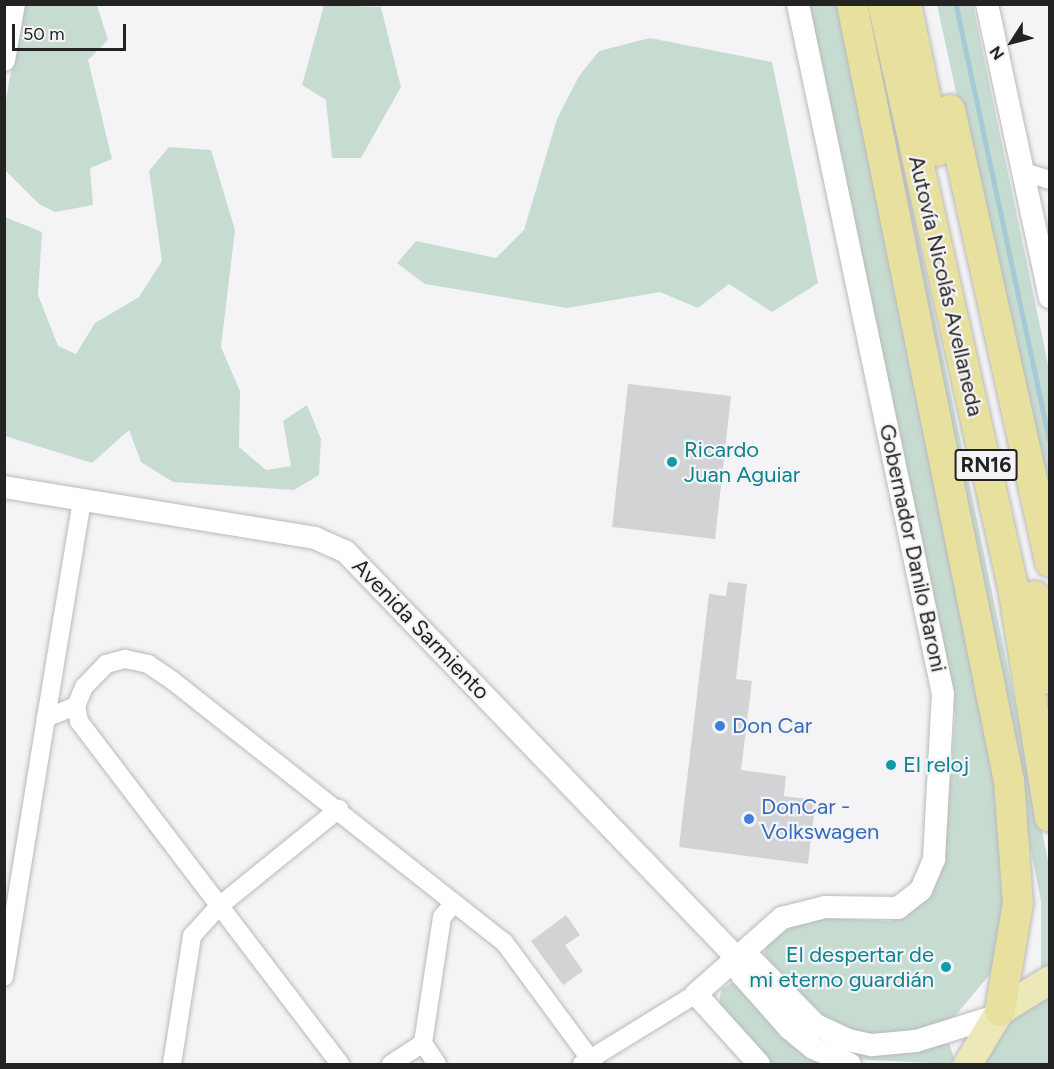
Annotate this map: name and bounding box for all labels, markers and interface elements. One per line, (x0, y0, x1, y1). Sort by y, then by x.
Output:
scale bar (15, 12, 129, 50)
north arrow (982, 12, 1042, 72)
text: 50 m (23, 23, 65, 45)
text: N (986, 42, 1008, 63)
street label: Autovía Nicolás Avellaneda (903, 153, 989, 419)
street label: Gobernador Danilo Baroni (874, 422, 952, 674)
place label: Ricardo Juan Aguiar (684, 436, 800, 488)
road number: RN16 (954, 447, 1018, 483)
marker: Ricardo Juan Aguiar (665, 455, 679, 469)
street label: Avenida Sarmiento (347, 553, 495, 705)
place label: Don Car (732, 713, 812, 739)
marker: Don Car (713, 719, 727, 733)
place label: El reloj (903, 752, 969, 778)
marker: El reloj (884, 758, 898, 772)
place label: DonCar - Volkswagen (761, 793, 879, 844)
marker: DonCar - Volkswagen (742, 812, 756, 826)
place label: El despertar de mi eterno guardián (749, 941, 934, 992)
marker: El despertar de mi eterno guardián (939, 960, 953, 974)

